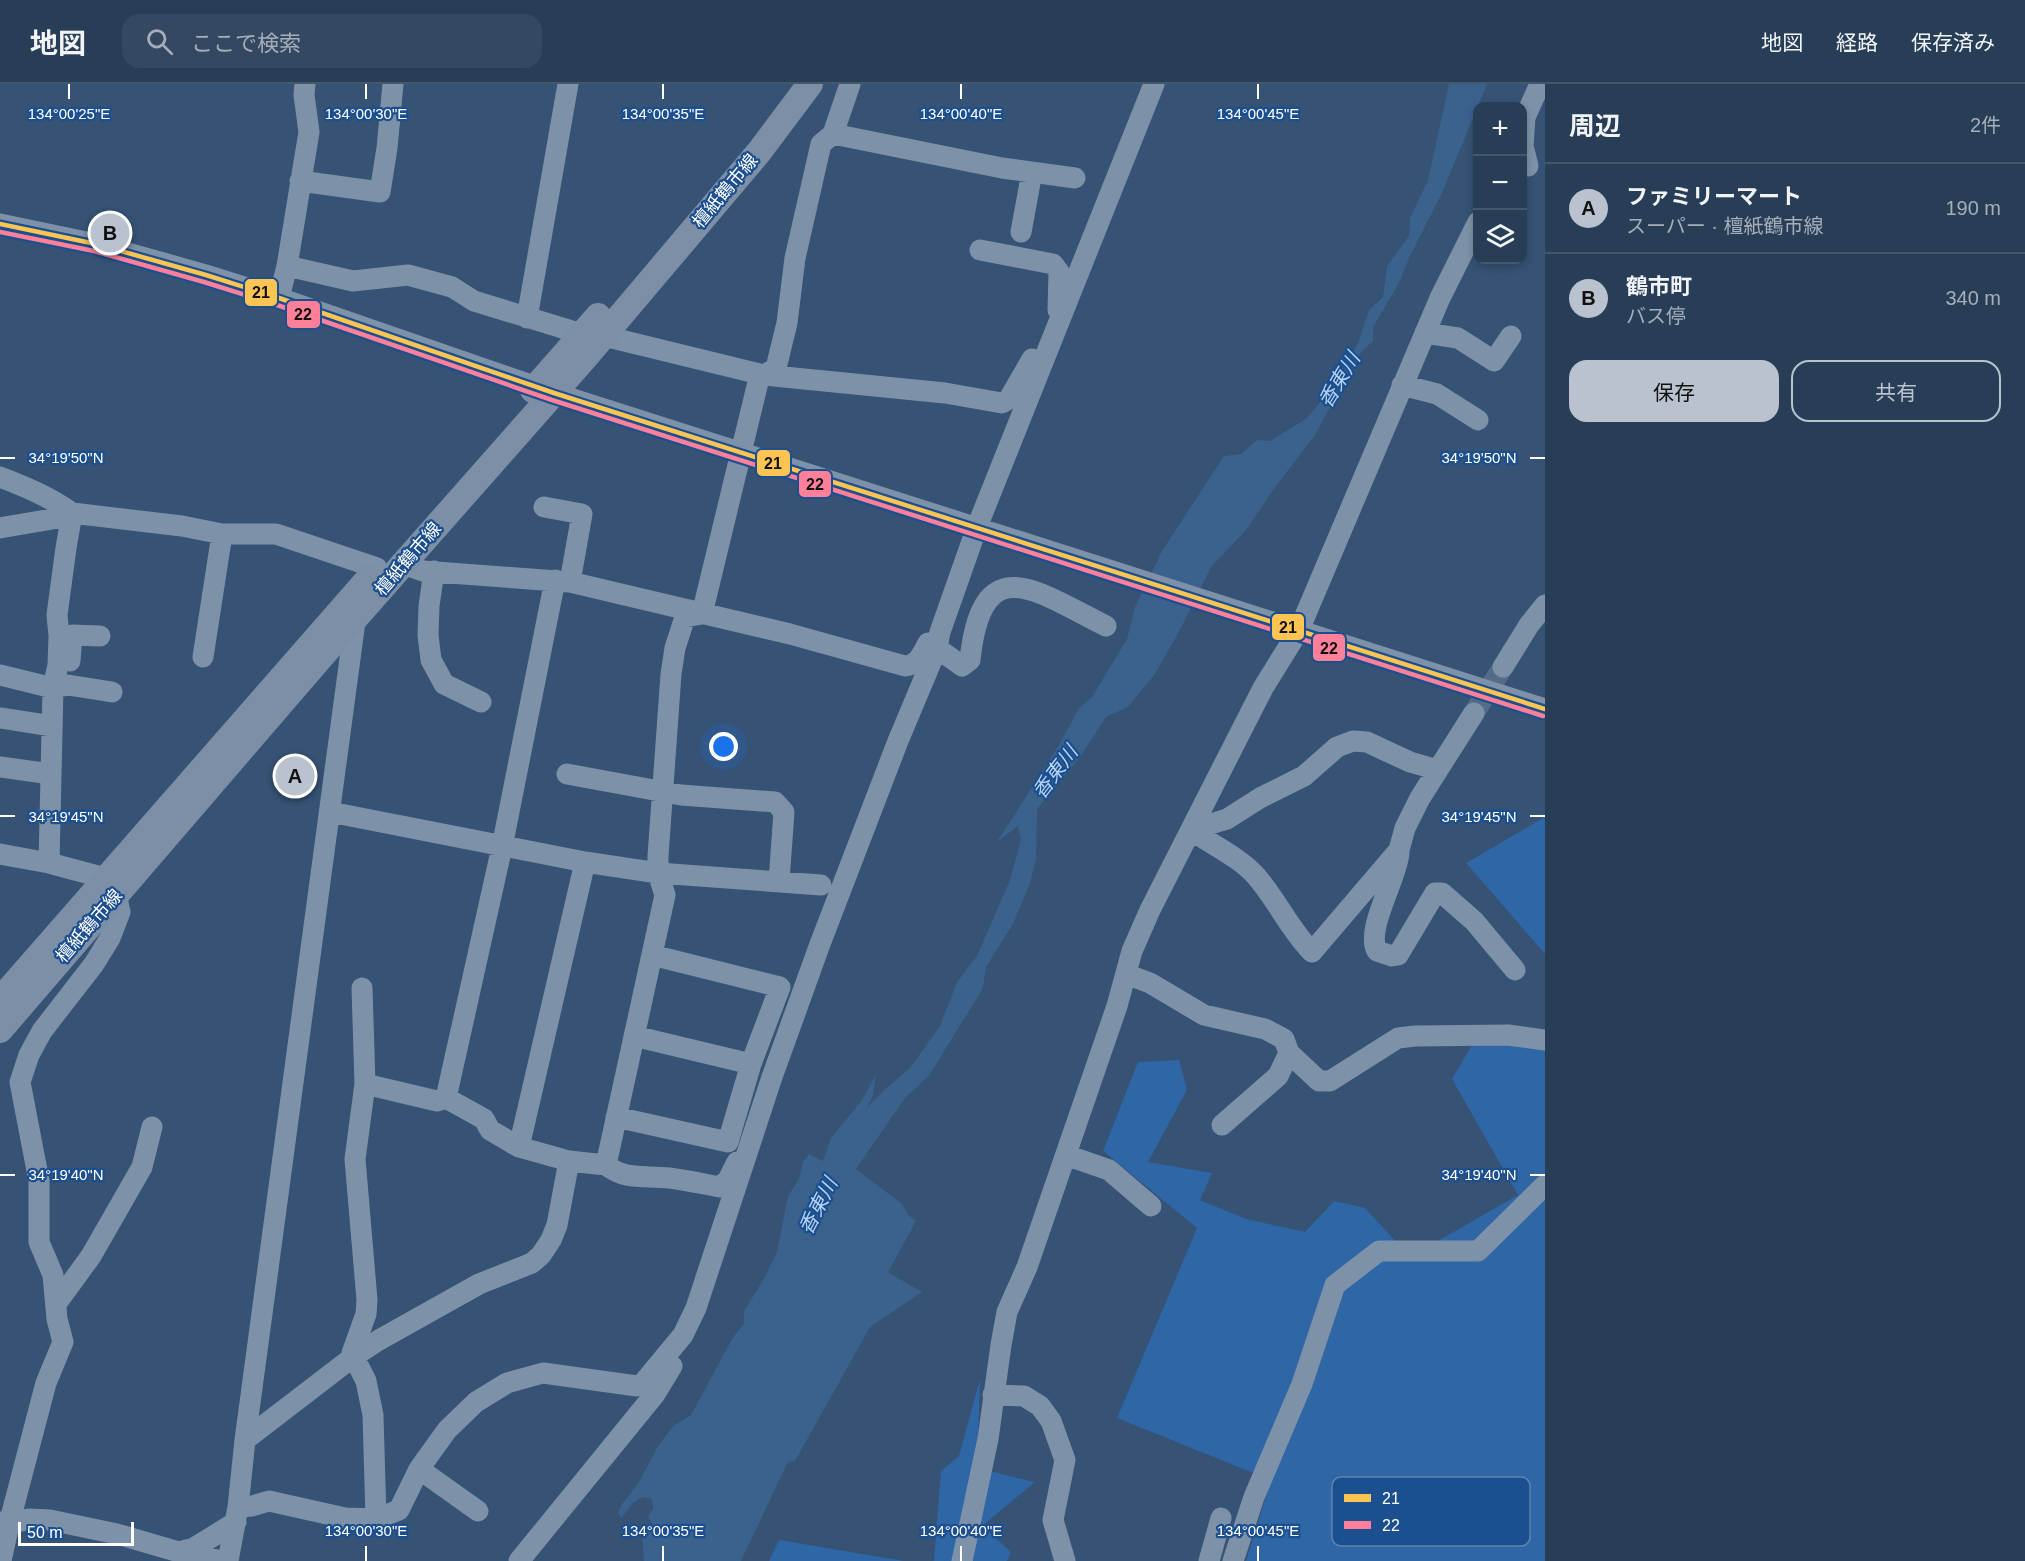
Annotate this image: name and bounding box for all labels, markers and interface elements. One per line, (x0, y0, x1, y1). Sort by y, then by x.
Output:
search box (122, 14, 542, 68)
icon: search (143, 25, 176, 58)
text: 地図 (30, 28, 86, 59)
text: ここで検索 (191, 31, 301, 56)
text: 地図 (1761, 31, 1803, 54)
text: 経路 (1836, 31, 1878, 54)
text: 保存済み (1911, 31, 1995, 54)
map controls (1473, 102, 1527, 264)
button: + (1473, 102, 1527, 156)
text: 134°00'25"E (28, 105, 110, 122)
text: 134°00'30"E (325, 105, 407, 122)
text: 134°00'35"E (622, 105, 704, 122)
text: 134°00'40"E (920, 105, 1002, 122)
text: 134°00'45"E (1217, 105, 1299, 122)
text: 周辺 (1569, 111, 1621, 141)
text: 2件 (1970, 114, 2001, 136)
street label: 檀紙鶴市線 (688, 150, 762, 232)
button: − (1473, 156, 1527, 210)
text: ファミリーマート (1626, 184, 1802, 209)
text: A (1581, 197, 1596, 219)
text: 190 m (1945, 197, 2001, 219)
pin: B (90, 210, 130, 256)
button: layers (1473, 210, 1527, 264)
text: スーパー · 檀紙鶴市線 (1626, 215, 1824, 237)
text: 鶴市町 (1626, 274, 1692, 299)
line badge: 21 (244, 278, 278, 307)
text: 21 (252, 284, 270, 301)
text: B (1581, 287, 1596, 309)
text: 340 m (1945, 287, 2001, 309)
line badge: 22 (286, 300, 321, 329)
text: バス停 (1626, 305, 1686, 327)
text: 22 (294, 306, 312, 323)
water label: 香東川 (1314, 347, 1365, 411)
button: 保存 (1569, 360, 1779, 422)
button: 共有 (1791, 360, 2001, 422)
text: 34°19'50"N (28, 449, 104, 466)
line badge: 21 (756, 449, 791, 477)
text: 34°19'50"N (1441, 449, 1517, 466)
text: 21 (764, 455, 782, 472)
line badge: 22 (798, 470, 832, 498)
text: 22 (806, 476, 824, 493)
street label: 檀紙鶴市線 (371, 518, 445, 600)
line badge: 21 (1271, 613, 1305, 641)
text: 21 (1279, 619, 1297, 636)
line badge: 22 (1312, 633, 1346, 662)
text: 22 (1320, 640, 1338, 657)
your location (709, 732, 738, 761)
water label: 香東川 (1028, 740, 1083, 803)
pin: A (276, 754, 314, 798)
text: 34°19'45"N (28, 808, 104, 825)
text: 34°19'45"N (1441, 808, 1517, 825)
street label: 檀紙鶴市線 (52, 885, 126, 967)
text: 34°19'40"N (28, 1166, 104, 1183)
text: 34°19'40"N (1441, 1166, 1517, 1183)
water label: 香東川 (795, 1172, 842, 1238)
legend (1332, 1477, 1530, 1546)
text: 21 (1382, 1490, 1400, 1507)
text: 22 (1382, 1517, 1400, 1534)
scale bar (18, 1519, 134, 1546)
text: 134°00'30"E (325, 1522, 407, 1539)
text: 134°00'35"E (622, 1522, 704, 1539)
text: 134°00'40"E (920, 1522, 1002, 1539)
text: 134°00'45"E (1217, 1522, 1299, 1539)
text: 50 m (27, 1524, 63, 1541)

